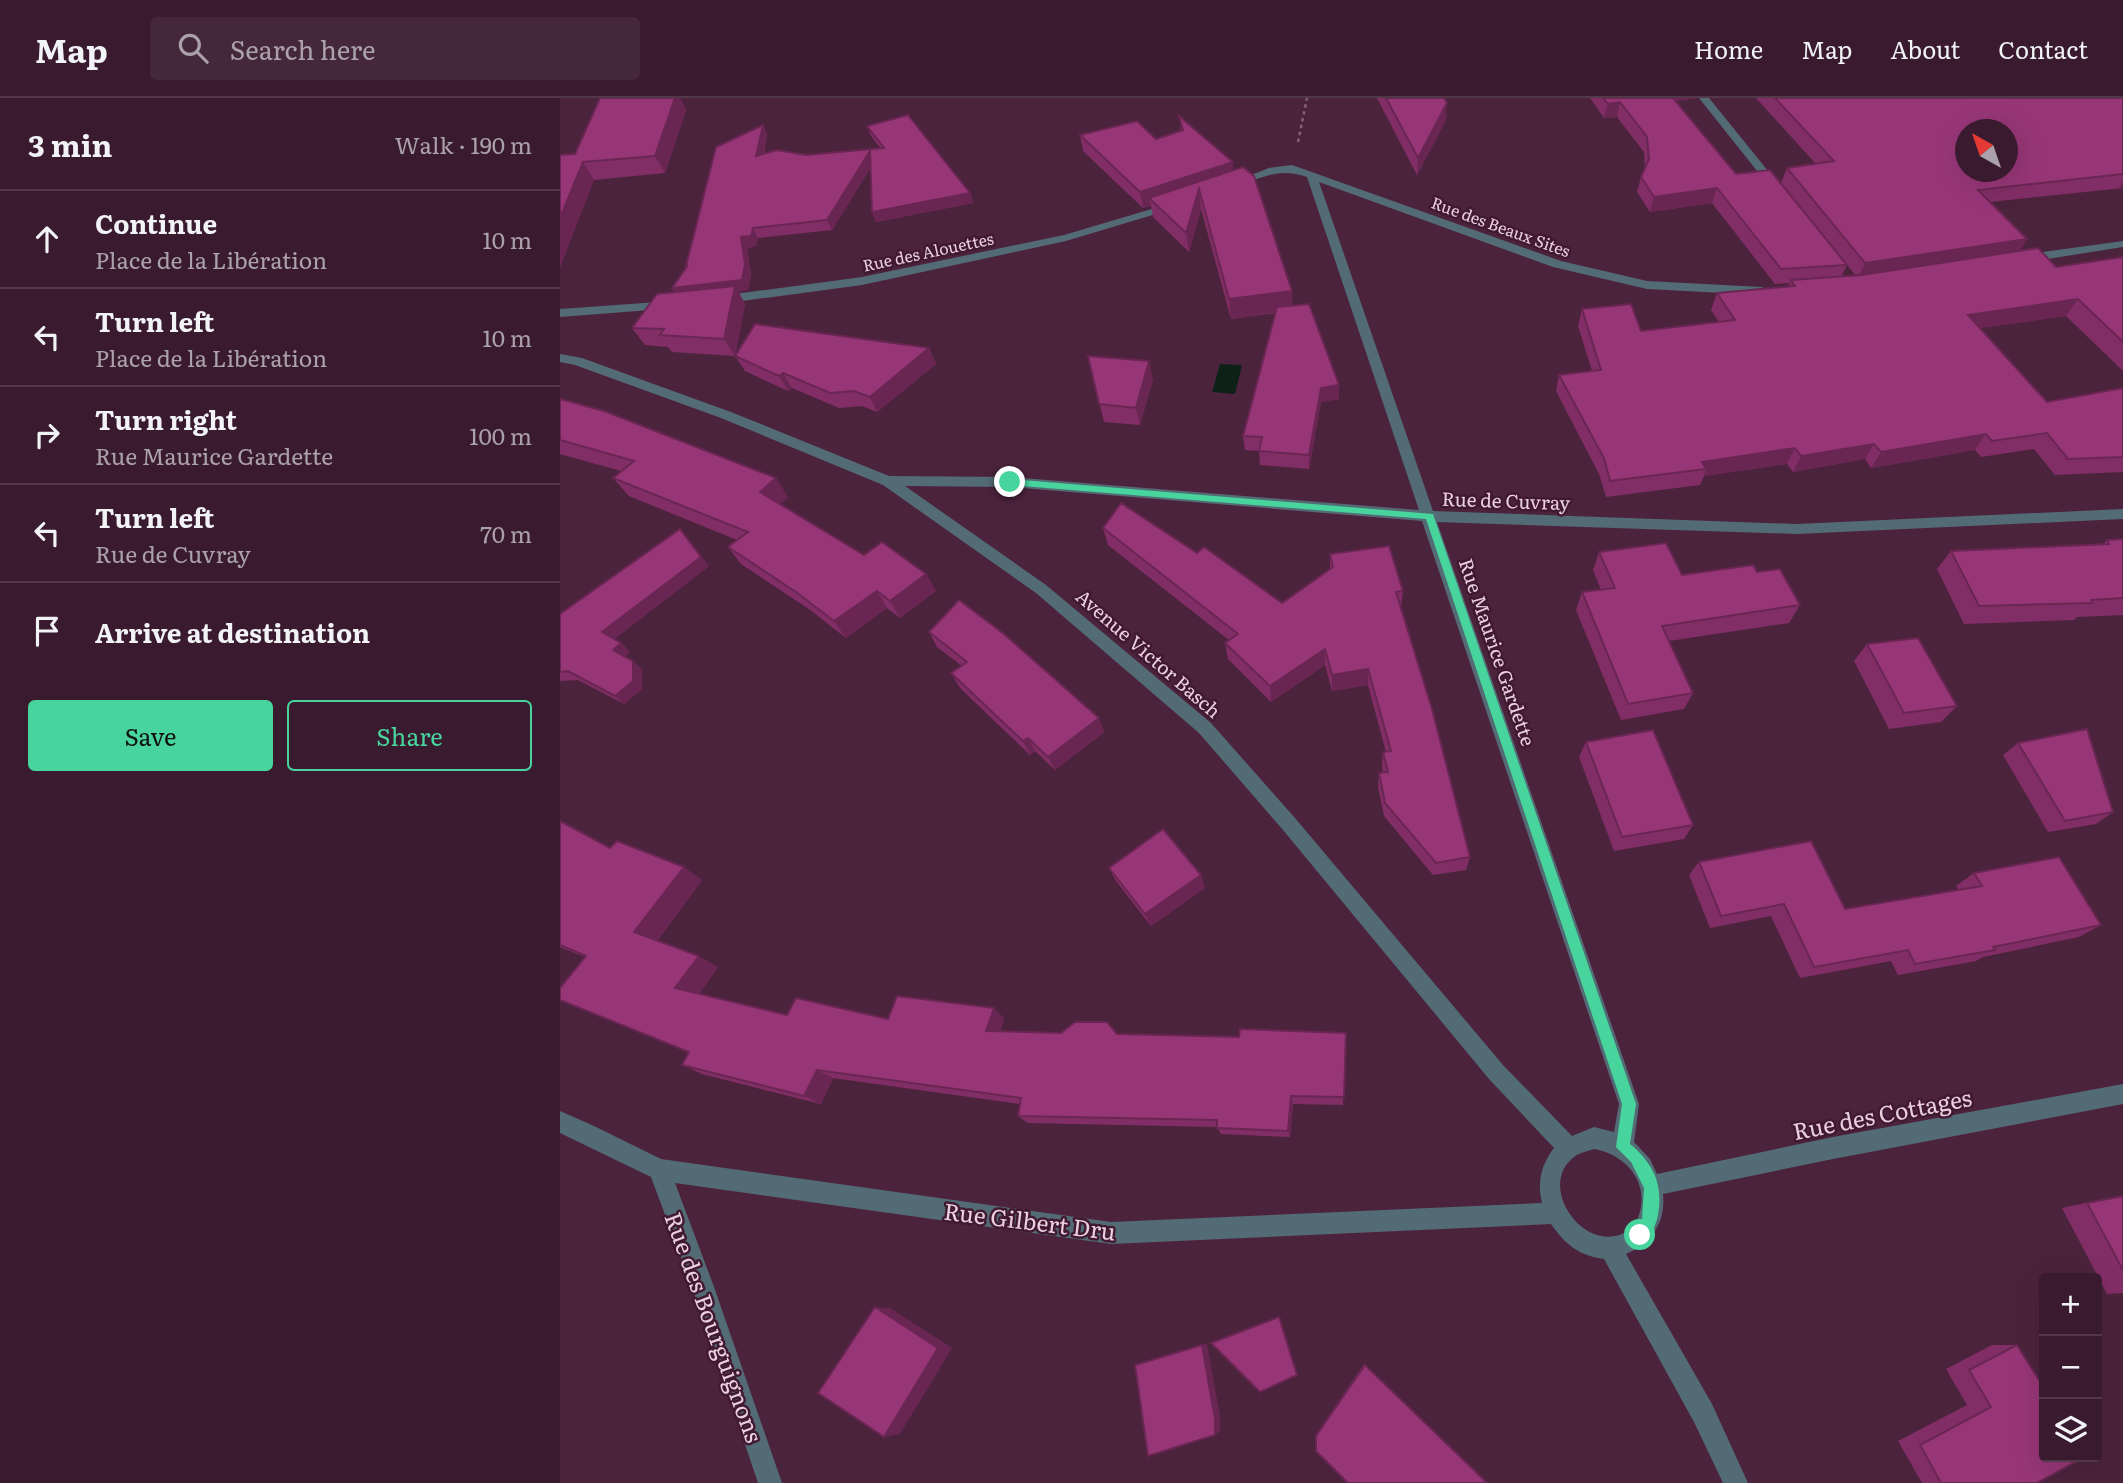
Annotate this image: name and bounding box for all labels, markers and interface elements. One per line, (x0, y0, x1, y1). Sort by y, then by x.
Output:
search box (150, 17, 640, 80)
text: Map (35, 24, 108, 73)
icon: search (174, 29, 212, 67)
text: Search here (230, 29, 376, 68)
text: Home (1694, 31, 1763, 66)
text: Map (1801, 31, 1852, 66)
text: About (1890, 31, 1960, 66)
text: Contact (1998, 31, 2088, 66)
north arrow (1955, 119, 2018, 182)
text: 3 min (28, 122, 112, 166)
text: Walk · 190 m (395, 127, 532, 161)
street label: Rue des Beaux Sites (1428, 190, 1574, 262)
text: Continue (95, 203, 217, 242)
icon: ahead (28, 220, 66, 258)
text: 10 m (482, 222, 532, 256)
street label: Rue des Alouettes (860, 225, 996, 277)
text: Place de la Libération (95, 242, 327, 276)
text: Turn left (95, 301, 214, 340)
icon: left (28, 318, 66, 356)
text: 10 m (482, 320, 532, 354)
text: Place de la Libération (95, 340, 327, 374)
text: Turn right (95, 399, 237, 438)
icon: right (28, 416, 66, 454)
text: 100 m (469, 418, 532, 452)
text: Rue Maurice Gardette (95, 438, 333, 472)
route end (994, 466, 1025, 497)
street label: Rue de Cuvray (1441, 484, 1571, 516)
text: Turn left (95, 497, 214, 536)
icon: left (28, 514, 66, 552)
text: 70 m (480, 516, 532, 550)
text: Rue de Cuvray (95, 536, 251, 570)
street label: Rue Maurice Gardette (1453, 554, 1543, 750)
street label: Avenue Victor Basch (1070, 582, 1228, 724)
icon: arrive (28, 612, 66, 650)
text: Arrive at destination (95, 612, 370, 651)
button: Save (28, 700, 273, 771)
button: Share (287, 700, 532, 771)
street label: Rue des Cottages (1790, 1079, 1974, 1147)
street label: Rue Gilbert Dru (942, 1193, 1118, 1247)
street label: Rue des Bourguignons (657, 1207, 773, 1447)
route start (1624, 1219, 1655, 1250)
map controls (2039, 1273, 2102, 1462)
button: + (2039, 1273, 2102, 1336)
button: − (2039, 1336, 2102, 1399)
button: layers (2039, 1399, 2102, 1462)

